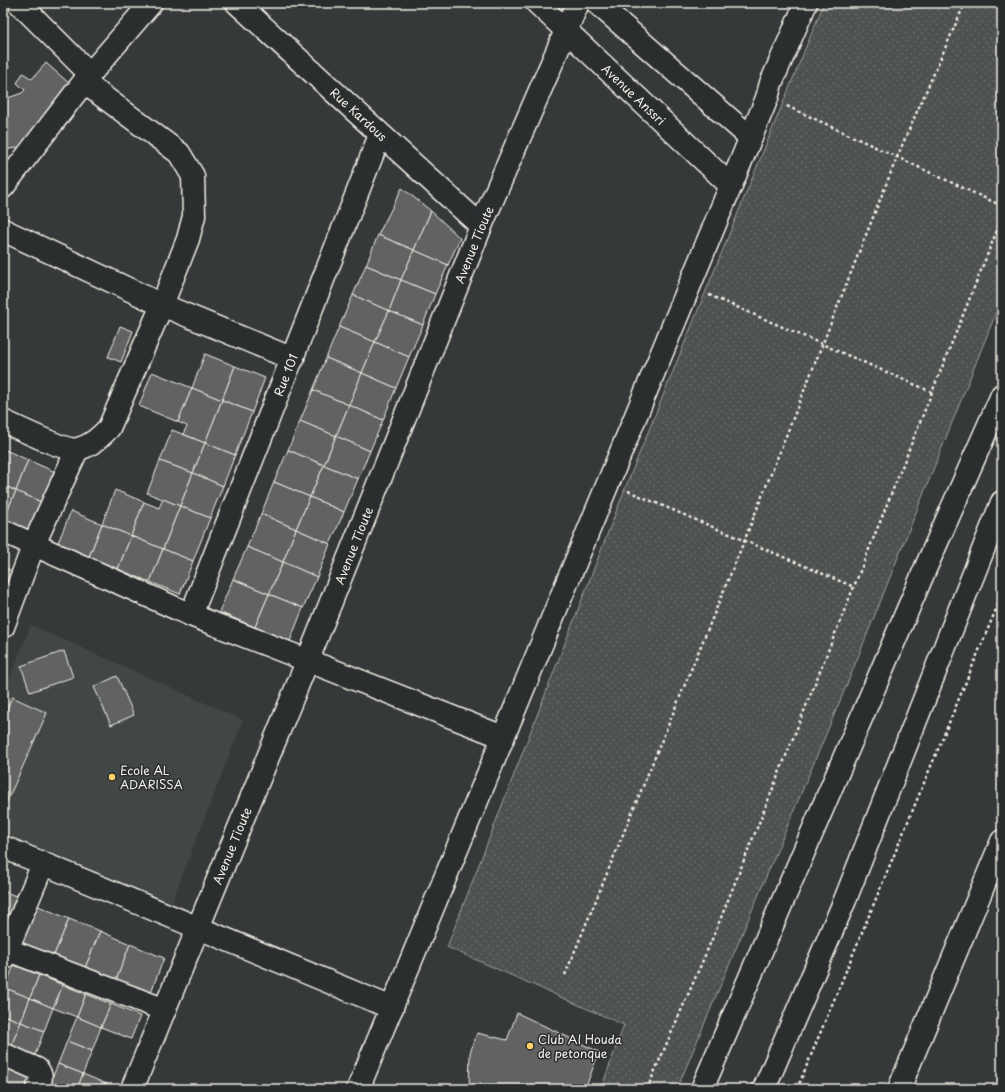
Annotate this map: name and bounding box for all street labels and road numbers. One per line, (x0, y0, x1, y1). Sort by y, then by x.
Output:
street label: Avenue Anssri (598, 60, 670, 129)
street label: Rue Kardous (326, 84, 392, 145)
street label: Avenue Tioute (450, 203, 498, 286)
street label: Rue 101 (269, 351, 302, 399)
street label: Avenue Tioute (330, 504, 377, 587)
street label: Avenue Tioute (208, 804, 256, 887)

